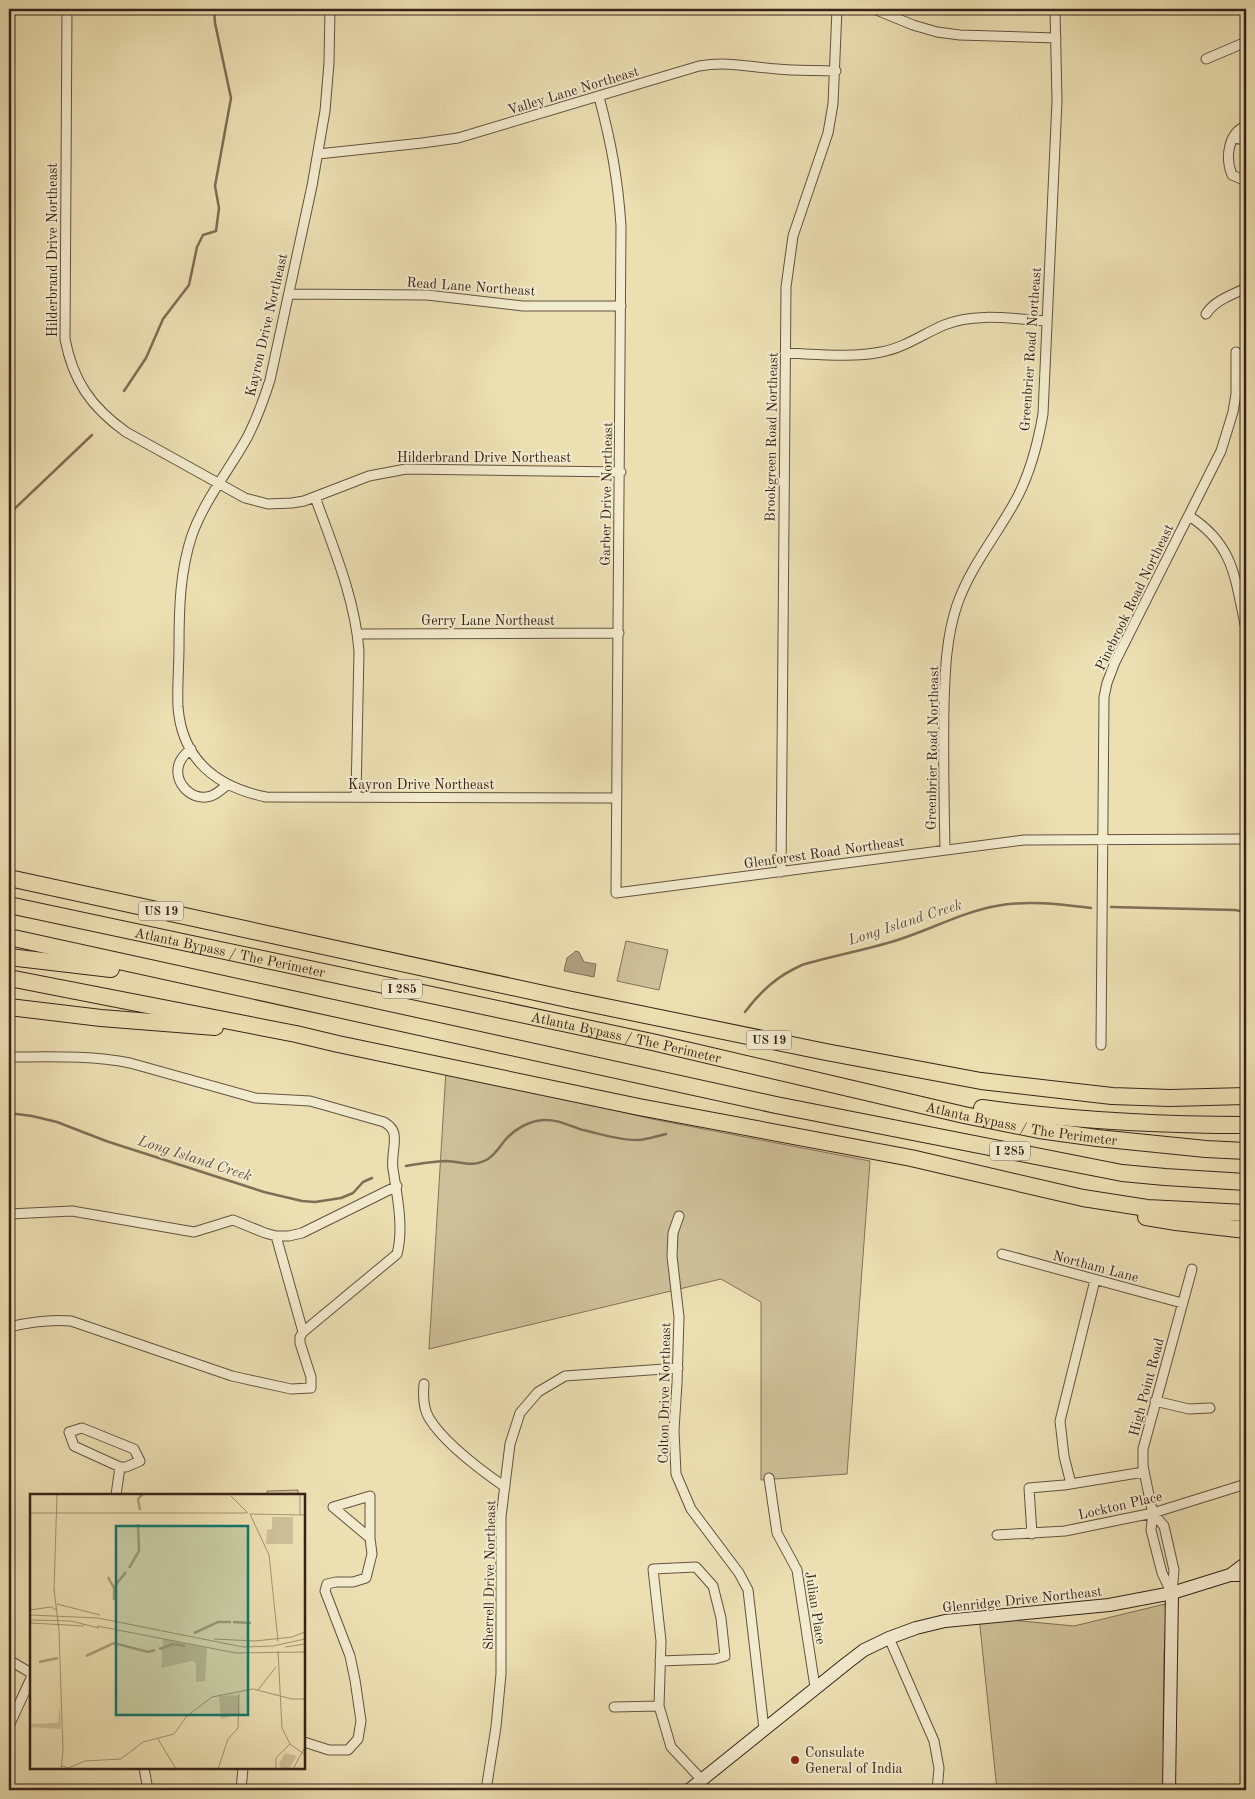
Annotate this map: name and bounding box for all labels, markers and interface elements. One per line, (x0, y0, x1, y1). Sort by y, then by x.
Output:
street label: Valley Lane Northeast (506, 64, 641, 118)
street label: Hilderbrand Drive Northeast (46, 163, 60, 337)
street label: Kayron Drive Northeast (244, 252, 290, 398)
street label: Greenbrier Road Northeast (1018, 266, 1044, 432)
street label: Read Lane Northeast (406, 276, 536, 298)
street label: Brookgreen Road Northeast (764, 352, 780, 522)
street label: Garber Drive Northeast (599, 422, 615, 566)
street label: Hilderbrand Drive Northeast (397, 451, 571, 465)
street label: Pinebrook Road Northeast (1093, 522, 1176, 673)
street label: Gerry Lane Northeast (421, 614, 555, 628)
street label: Greenbrier Road Northeast (925, 666, 941, 830)
street label: Kayron Drive Northeast (348, 778, 494, 792)
street label: Glenforest Road Northeast (743, 835, 905, 871)
water label: Long Island Creek (846, 898, 964, 949)
road number: US 19 (138, 901, 184, 920)
street label: Atlanta Bypass / The Perimeter (133, 926, 327, 980)
road number: I 285 (382, 980, 422, 999)
street label: Atlanta Bypass / The Perimeter (529, 1010, 723, 1066)
road number: US 19 (746, 1030, 792, 1050)
street label: Atlanta Bypass / The Perimeter (924, 1100, 1118, 1148)
water label: Long Island Creek (135, 1134, 253, 1185)
road number: I 285 (990, 1142, 1030, 1160)
street label: Northam Lane (1051, 1249, 1140, 1285)
street label: Colton Drive Northeast (657, 1322, 673, 1464)
street label: High Point Road (1127, 1337, 1167, 1438)
street label: Lockton Place (1077, 1490, 1164, 1522)
inset map (30, 1494, 305, 1769)
street label: Sherrell Drive Northeast (482, 1500, 498, 1650)
street label: Julian Place (802, 1571, 828, 1646)
street label: Glenridge Drive Northeast (942, 1585, 1103, 1615)
place label: Consulate General of India (805, 1746, 903, 1776)
marker: Consulate General of India (789, 1754, 801, 1766)

